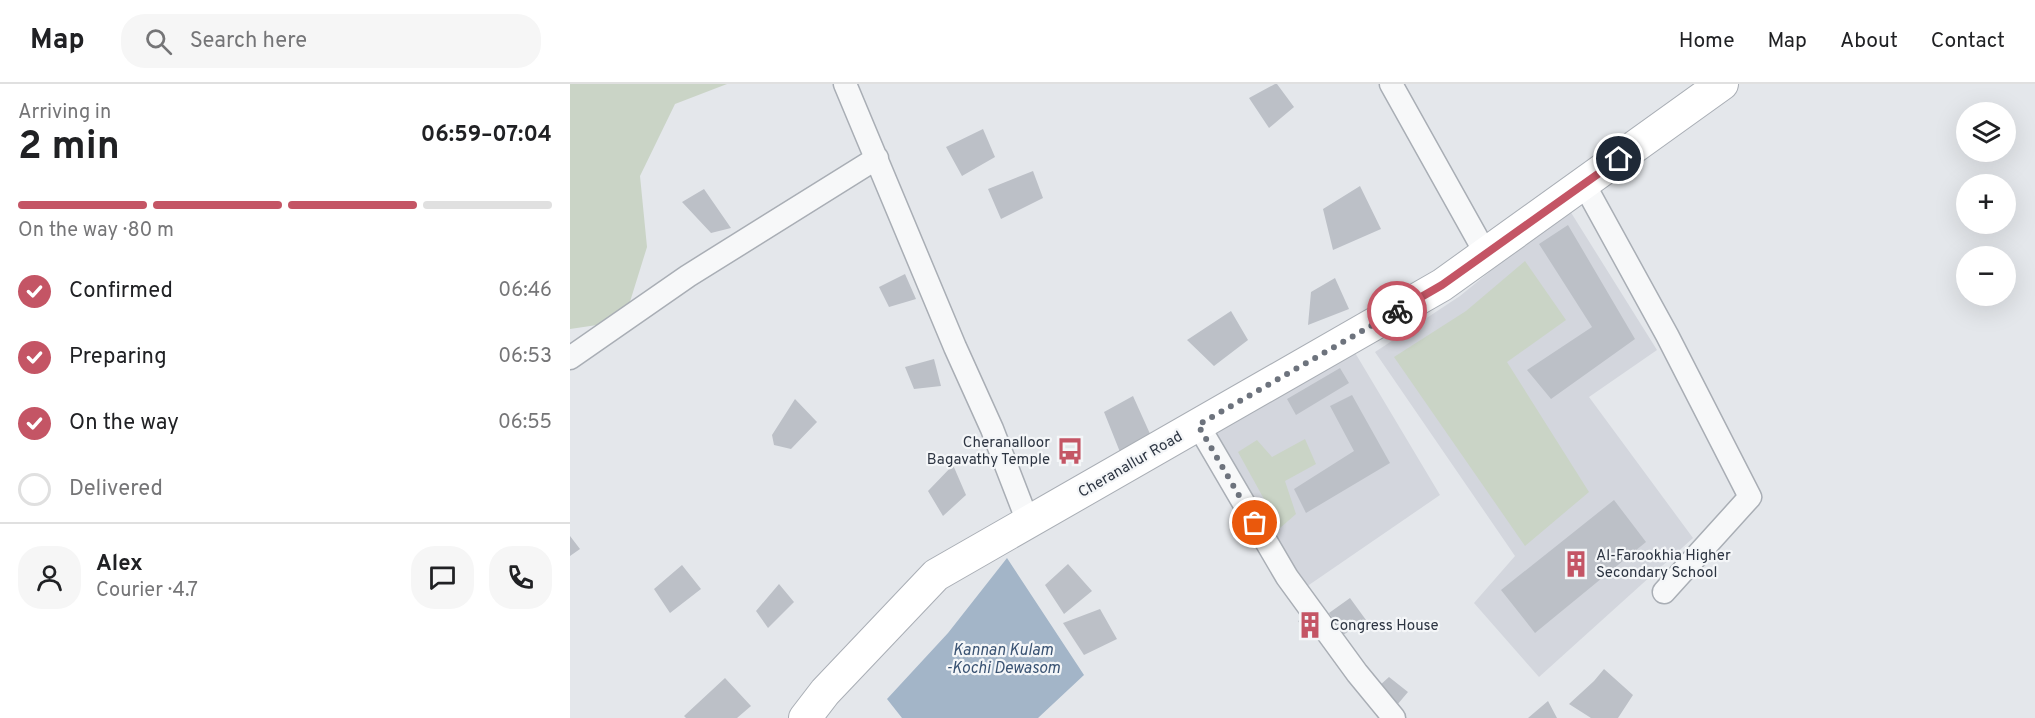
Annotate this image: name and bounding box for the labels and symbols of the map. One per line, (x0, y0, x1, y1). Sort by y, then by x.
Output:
pin (1593, 133, 1644, 184)
courier (1367, 281, 1427, 341)
street label: Cheranallur Road (1075, 428, 1186, 503)
place label: Cheranalloor Bagavathy Temple (927, 434, 1050, 470)
bus stop icon: Cheranalloor Bagavathy Temple (1055, 436, 1085, 466)
pin (1229, 497, 1280, 548)
place label: Al-Farookhia Higher Secondary School (1596, 547, 1731, 583)
building icon: Al-Farookhia Higher Secondary School (1561, 549, 1591, 579)
building icon: Congress House (1295, 610, 1325, 640)
place label: Congress House (1330, 617, 1439, 636)
water label: Kannan Kulam -Kochi Dewasom (946, 641, 1060, 679)

